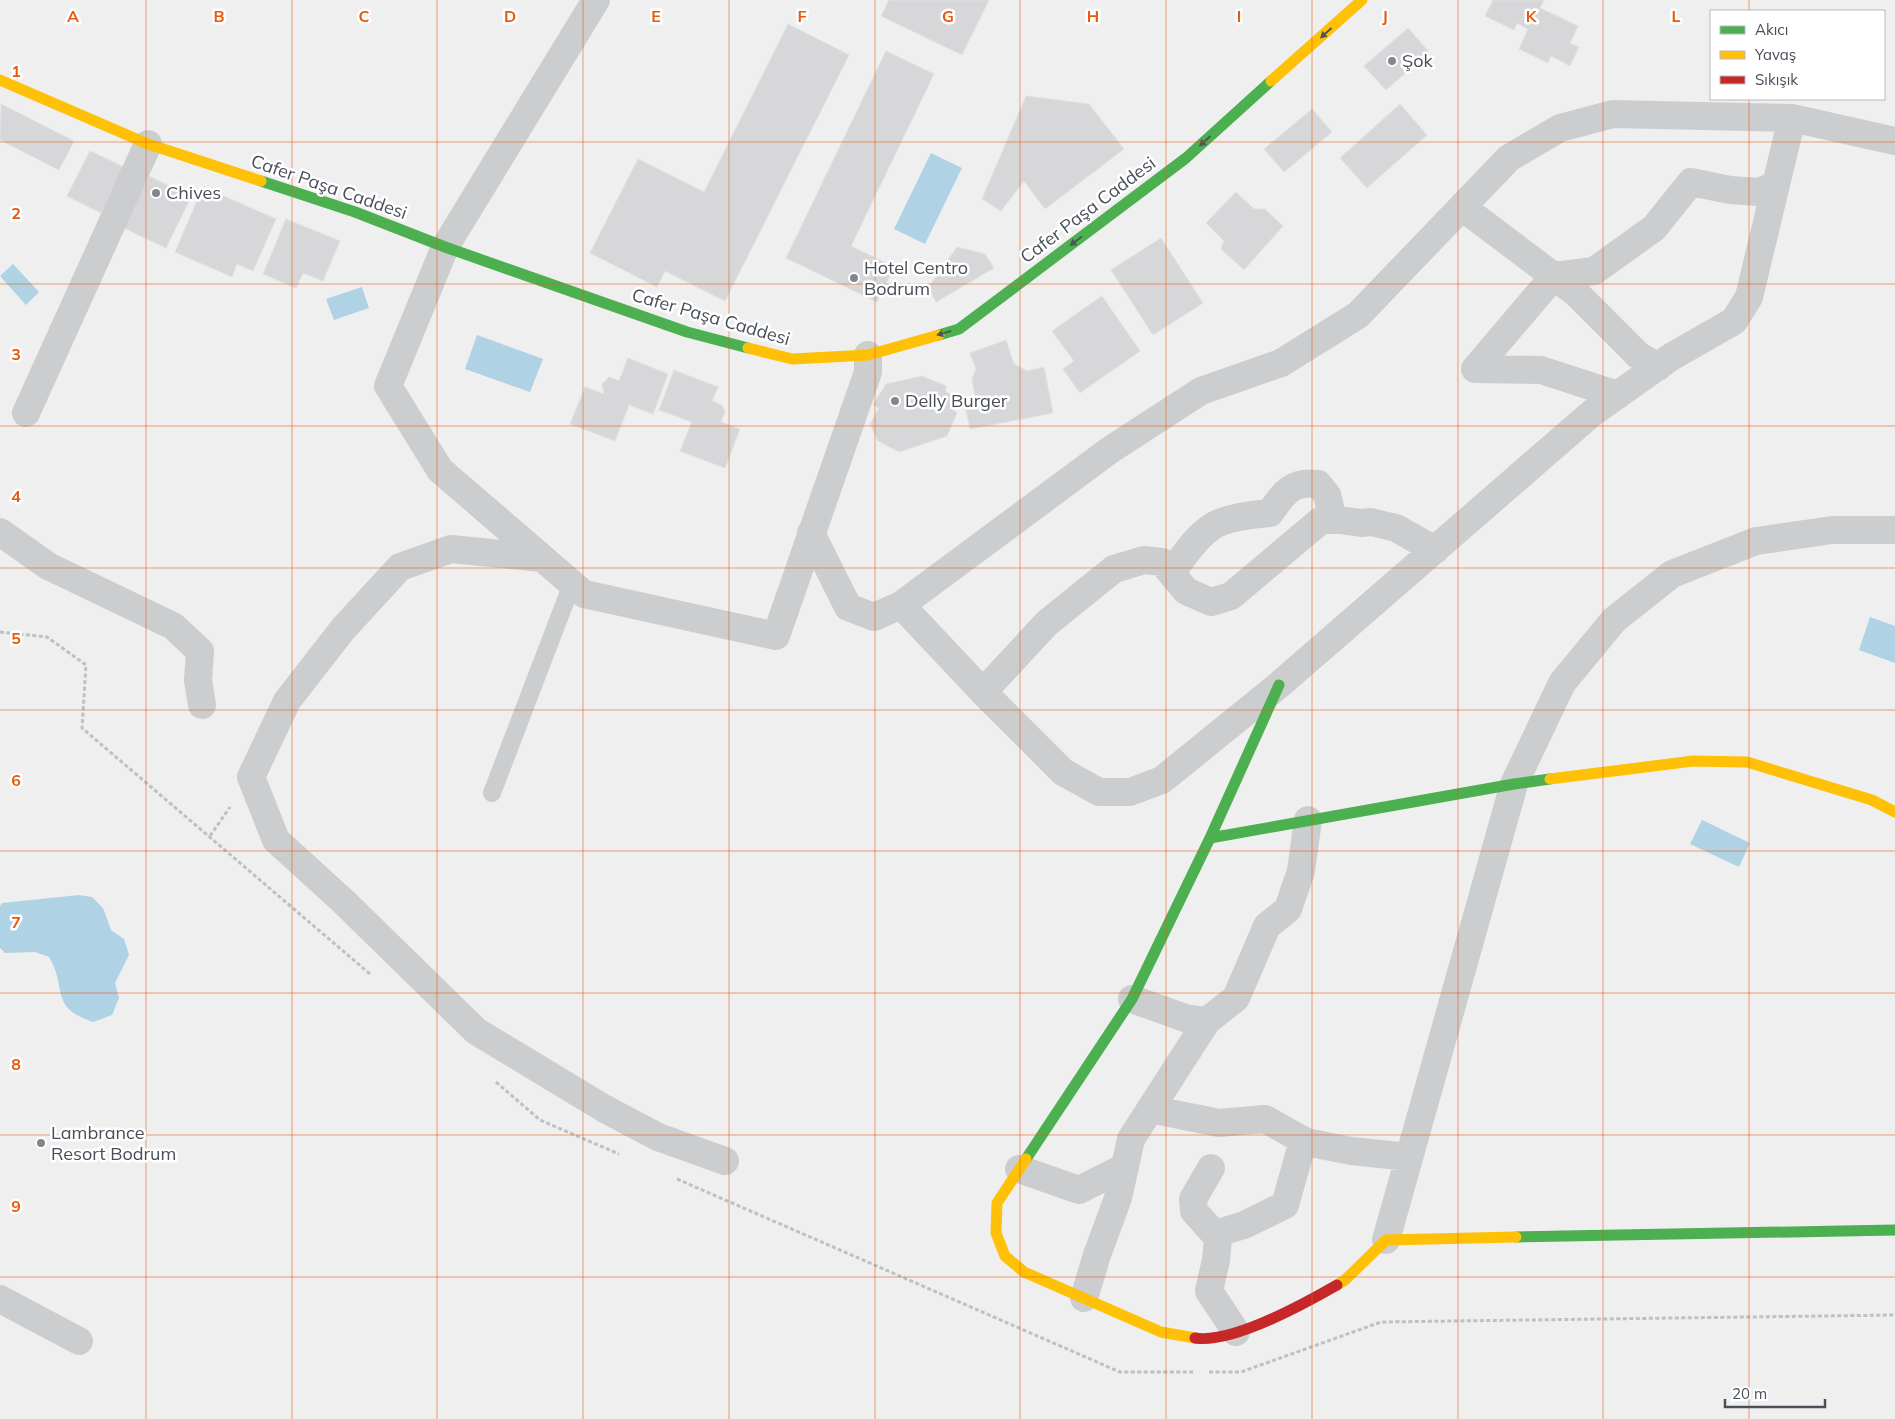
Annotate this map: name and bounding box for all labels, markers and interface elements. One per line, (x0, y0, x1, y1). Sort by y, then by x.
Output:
text: A (67, 6, 79, 26)
text: B (213, 6, 225, 26)
text: C (359, 6, 370, 26)
text: D (504, 6, 516, 26)
text: E (651, 6, 661, 26)
text: F (797, 6, 807, 26)
text: G (942, 6, 954, 26)
text: H (1087, 6, 1099, 26)
text: I (1237, 6, 1241, 26)
text: J (1382, 6, 1388, 26)
text: K (1526, 6, 1538, 26)
text: L (1672, 6, 1681, 26)
legend (1710, 10, 1885, 100)
text: Akıcı (1755, 20, 1788, 39)
one-way arrow (1319, 27, 1332, 38)
text: Yavaş (1754, 45, 1796, 64)
place label: Şok (1402, 49, 1433, 72)
marker: Şok (1386, 55, 1398, 67)
text: 1 (11, 61, 21, 81)
text: Sıkışık (1755, 70, 1798, 89)
one-way arrow (1199, 135, 1211, 147)
street label: Cafer Paşa Caddesi (248, 149, 410, 224)
street label: Cafer Paşa Caddesi (1015, 151, 1160, 268)
place label: Chives (166, 181, 221, 204)
marker: Chives (150, 187, 162, 199)
text: 2 (11, 203, 21, 223)
one-way arrow (1070, 235, 1083, 246)
place label: Hotel Centro Bodrum (864, 256, 968, 300)
marker: Hotel Centro Bodrum (848, 272, 860, 284)
street label: Cafer Paşa Caddesi (629, 283, 793, 350)
one-way arrow (936, 330, 951, 338)
text: 3 (11, 344, 21, 364)
place label: Delly Burger (905, 389, 1008, 412)
marker: Delly Burger (889, 395, 901, 407)
text: 4 (11, 486, 21, 506)
text: 5 (11, 628, 21, 648)
text: 6 (11, 770, 21, 790)
text: 7 (11, 912, 21, 932)
text: 8 (11, 1054, 21, 1074)
place label: Lambrance Resort Bodrum (51, 1121, 176, 1165)
marker: Lambrance Resort Bodrum (35, 1137, 47, 1149)
text: 9 (11, 1196, 21, 1216)
scale bar (1725, 1376, 1825, 1408)
text: 20 m (1732, 1384, 1767, 1403)

